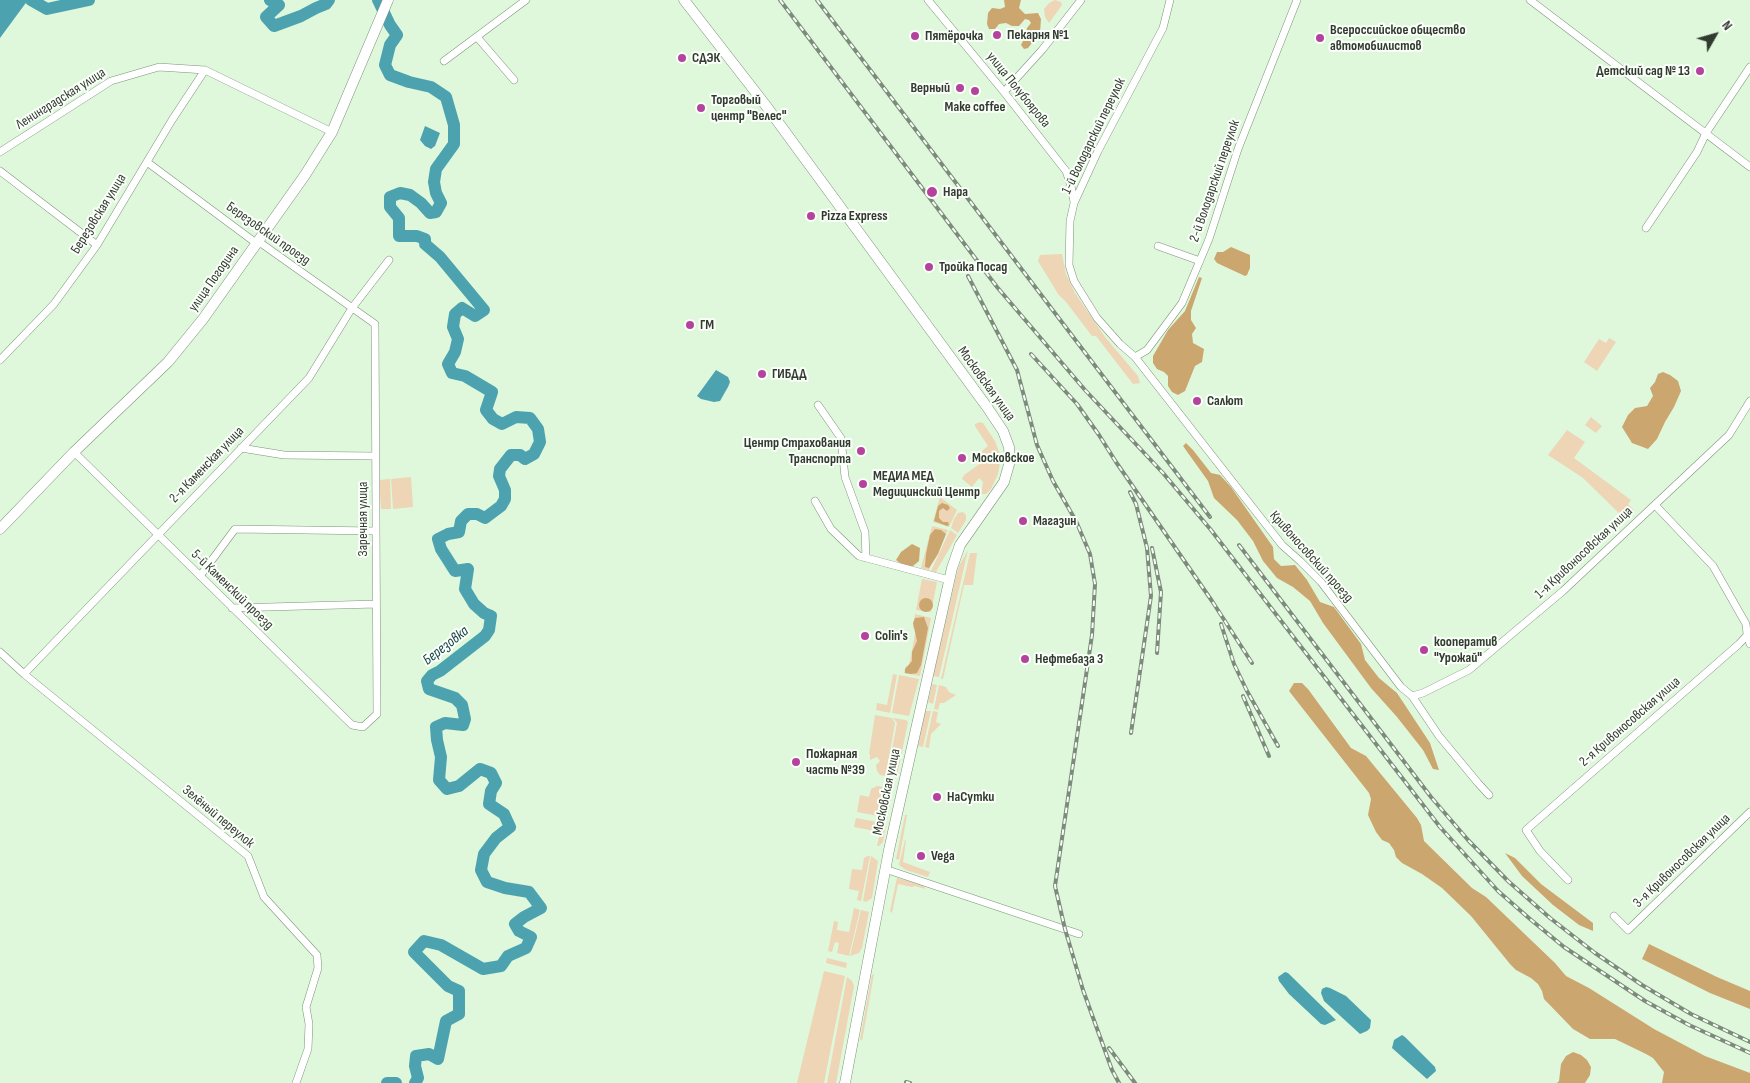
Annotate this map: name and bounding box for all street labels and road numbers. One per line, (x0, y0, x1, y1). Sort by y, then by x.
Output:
street label: улица Полубоярова (982, 49, 1054, 131)
street label: Ленинградская улица (13, 65, 109, 133)
street label: 1-й Володарский переулок (1059, 75, 1129, 197)
street label: 2-й Володарский переулок (1186, 118, 1244, 244)
street label: Березовская улица (68, 171, 130, 257)
street label: Березовский проезд (223, 199, 313, 269)
street label: улица Погодина (185, 243, 243, 315)
street label: Московская улица (953, 344, 1019, 424)
street label: 2-я Каменская улица (166, 423, 248, 507)
street label: Заречная улица (355, 482, 371, 556)
street label: 1-я Кривоносовская улица (1532, 503, 1636, 603)
street label: Кривоносовский проезд (1266, 508, 1356, 606)
street label: 5-й Каменский проезд (187, 547, 277, 633)
street label: 2-я Кривоносовская улица (1576, 674, 1684, 770)
street label: Московская улица (870, 747, 904, 837)
street label: Зелёный переулок (179, 782, 257, 852)
street label: 3-я Кривоносовская улица (1630, 810, 1734, 912)

